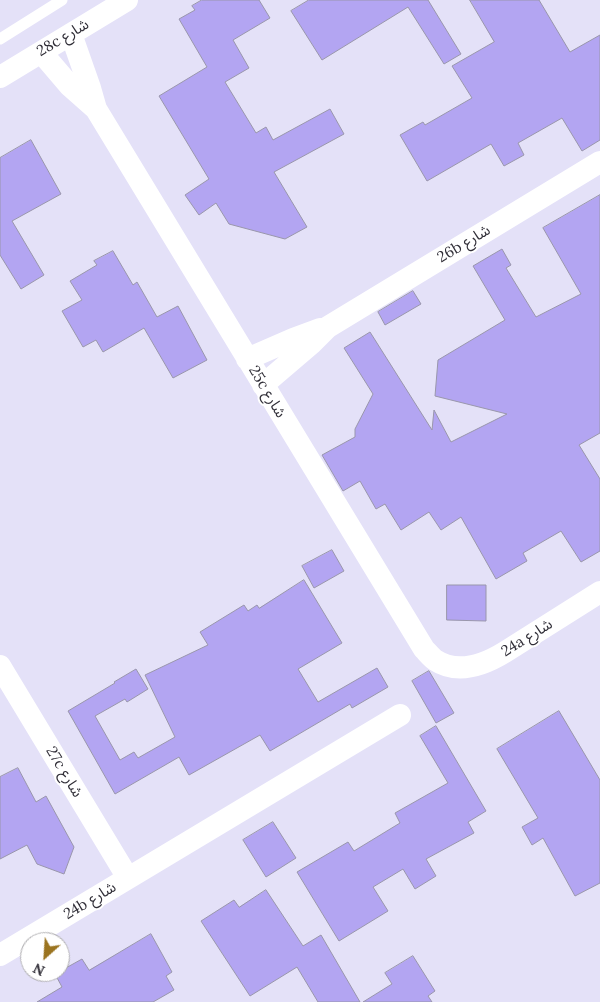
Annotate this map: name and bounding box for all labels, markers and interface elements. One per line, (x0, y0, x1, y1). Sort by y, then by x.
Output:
street label: 28c شارع (34, 15, 92, 61)
street label: 26b شارع (434, 221, 494, 267)
street label: 25c شارع (245, 363, 289, 421)
street label: 24a شارع (498, 615, 556, 661)
street label: 27c شارع (42, 743, 86, 801)
street label: 24b شارع (61, 878, 119, 924)
north arrow (20, 932, 70, 982)
text: N (30, 959, 48, 980)

